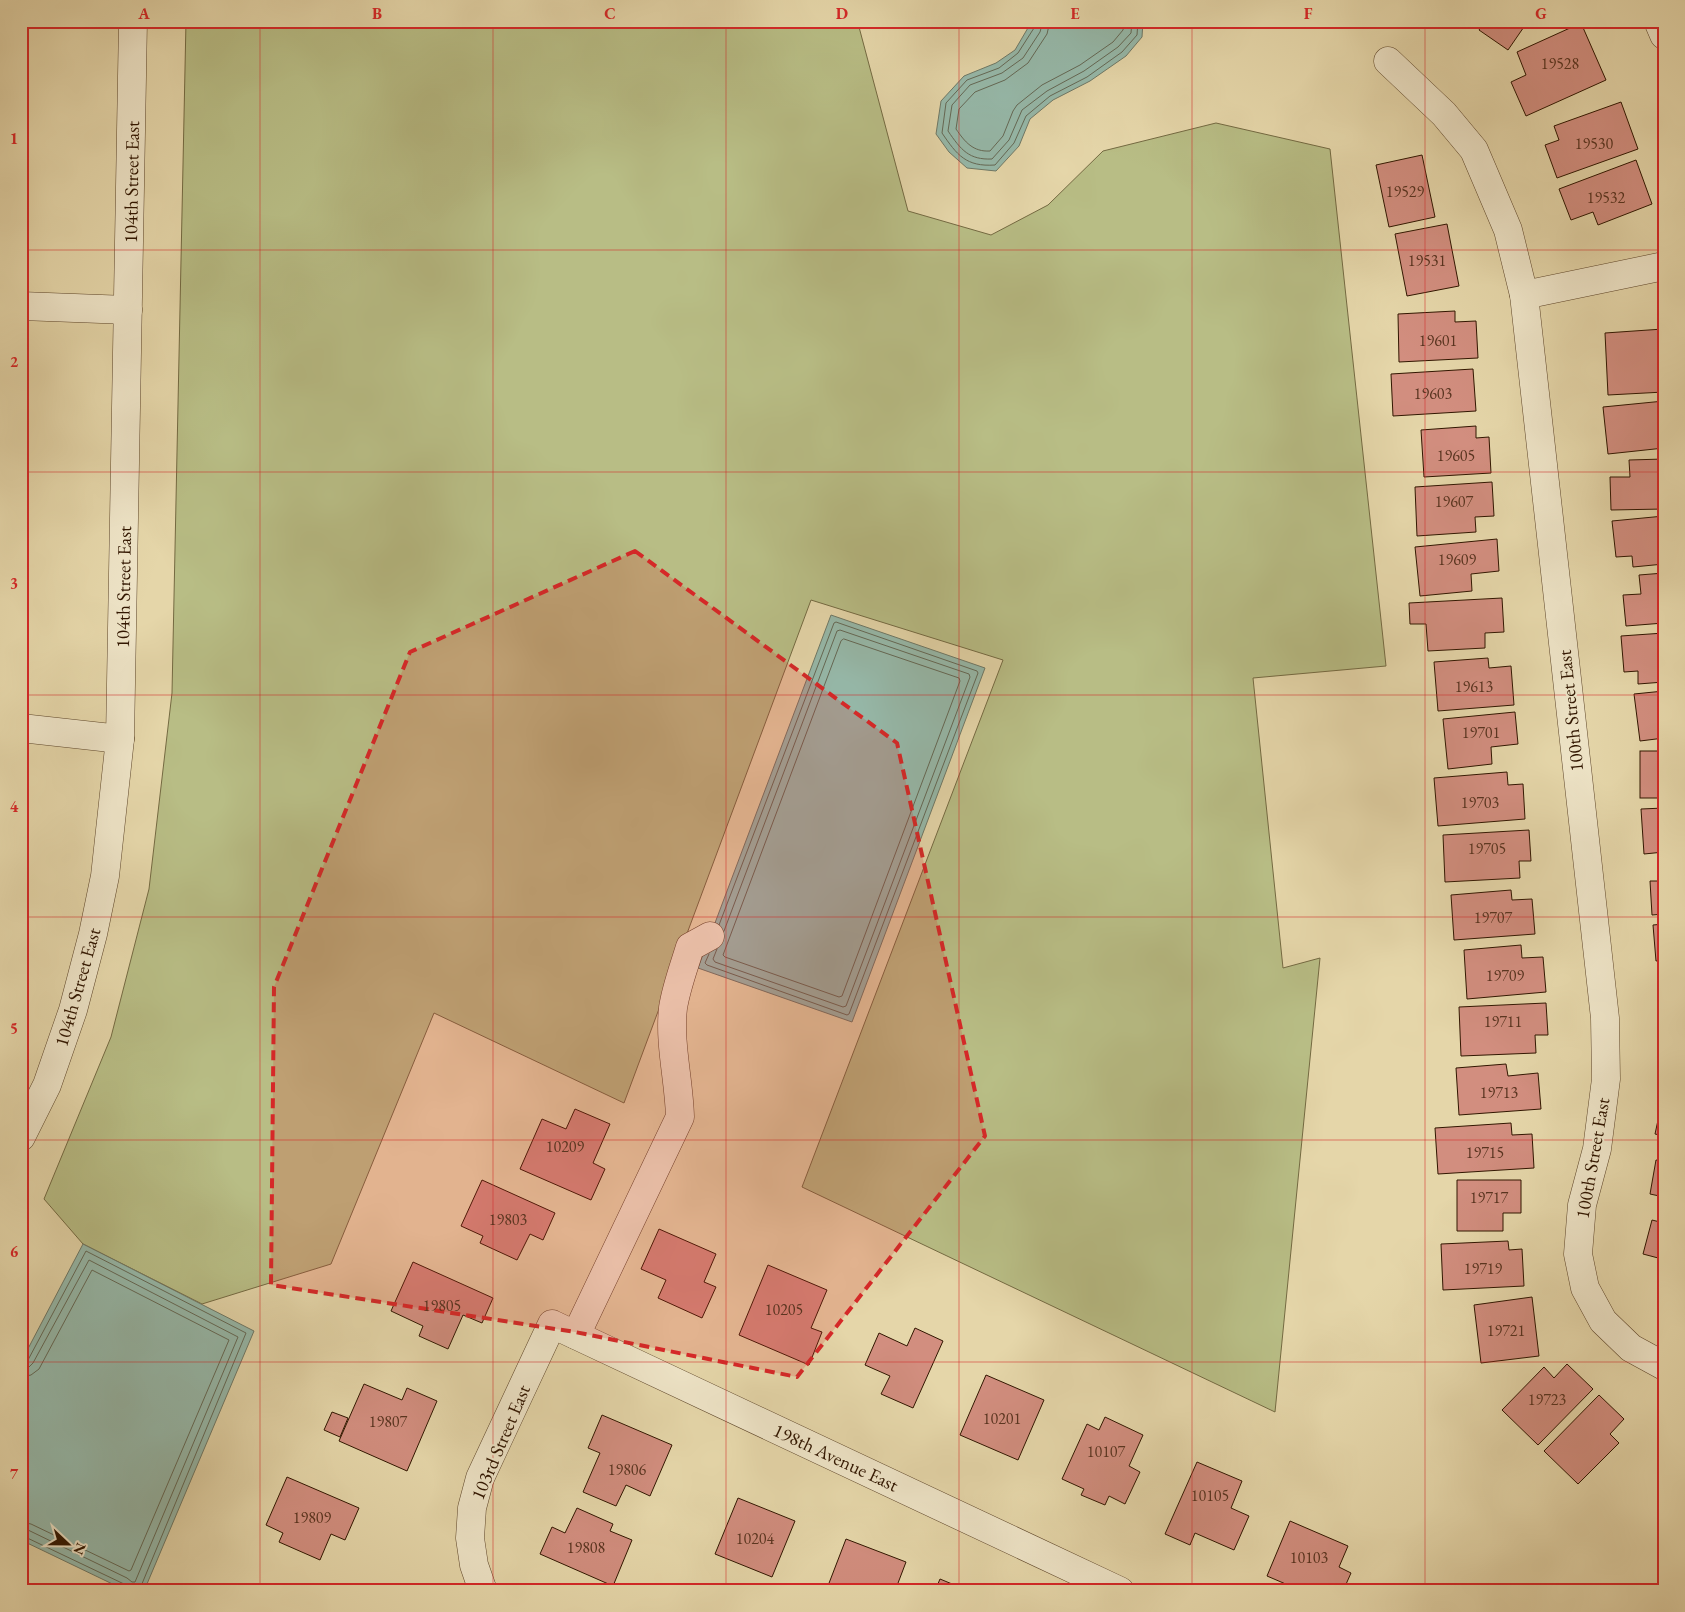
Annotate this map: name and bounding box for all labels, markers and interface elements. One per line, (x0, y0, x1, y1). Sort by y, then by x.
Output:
text: A (137, 3, 150, 24)
text: B (372, 3, 382, 24)
text: C (604, 3, 616, 24)
text: D (836, 3, 848, 24)
text: E (1070, 3, 1080, 24)
text: F (1304, 3, 1313, 24)
text: G (1535, 3, 1547, 24)
house number: 19528 (1541, 53, 1580, 74)
street label: 104th Street East (118, 121, 145, 243)
text: 1 (10, 128, 18, 149)
house number: 19530 (1575, 133, 1614, 154)
house number: 19529 (1386, 181, 1425, 202)
house number: 19532 (1587, 187, 1626, 208)
house number: 19531 (1408, 250, 1446, 271)
house number: 19601 (1419, 330, 1457, 351)
text: 2 (10, 351, 19, 372)
house number: 19603 (1414, 383, 1453, 404)
house number: 19605 (1437, 445, 1475, 466)
house number: 19607 (1435, 491, 1474, 512)
street label: 104th Street East (110, 526, 137, 648)
house number: 19609 (1438, 549, 1477, 570)
text: 3 (10, 573, 18, 594)
street label: 100th Street East (1552, 649, 1589, 773)
house number: 19613 (1455, 676, 1494, 697)
house number: 19701 (1462, 722, 1500, 743)
house number: 19703 (1461, 792, 1500, 813)
text: 4 (10, 796, 19, 817)
house number: 19705 (1468, 838, 1506, 859)
house number: 19707 (1474, 907, 1513, 928)
street label: 104th Street East (49, 925, 106, 1049)
house number: 19709 (1486, 965, 1525, 986)
house number: 19711 (1484, 1011, 1522, 1032)
text: 5 (10, 1018, 18, 1039)
house number: 19713 (1480, 1082, 1519, 1103)
street label: 100th Street East (1570, 1096, 1615, 1221)
house number: 10209 (546, 1136, 585, 1157)
house number: 19715 (1466, 1142, 1504, 1163)
house number: 19717 (1470, 1187, 1509, 1208)
house number: 19803 (489, 1209, 528, 1230)
text: 6 (10, 1241, 19, 1262)
house number: 19719 (1464, 1258, 1503, 1279)
house number: 19805 (423, 1295, 461, 1316)
house number: 10205 (765, 1299, 803, 1320)
house number: 19721 (1487, 1320, 1525, 1341)
street label: 103rd Street East (465, 1381, 536, 1504)
house number: 19723 (1528, 1389, 1567, 1410)
house number: 10201 (983, 1408, 1021, 1429)
house number: 19807 (369, 1411, 408, 1432)
street label: 198th Avenue East (769, 1418, 902, 1497)
house number: 10107 (1087, 1441, 1126, 1462)
house number: 19806 (608, 1459, 647, 1480)
text: 7 (10, 1463, 19, 1484)
house number: 10105 (1191, 1485, 1229, 1506)
house number: 19809 (293, 1507, 332, 1528)
north arrow (42, 1520, 92, 1570)
house number: 10204 (736, 1528, 775, 1549)
house number: 19808 (567, 1537, 606, 1558)
text: N (69, 1540, 91, 1558)
house number: 10103 (1290, 1547, 1329, 1568)

